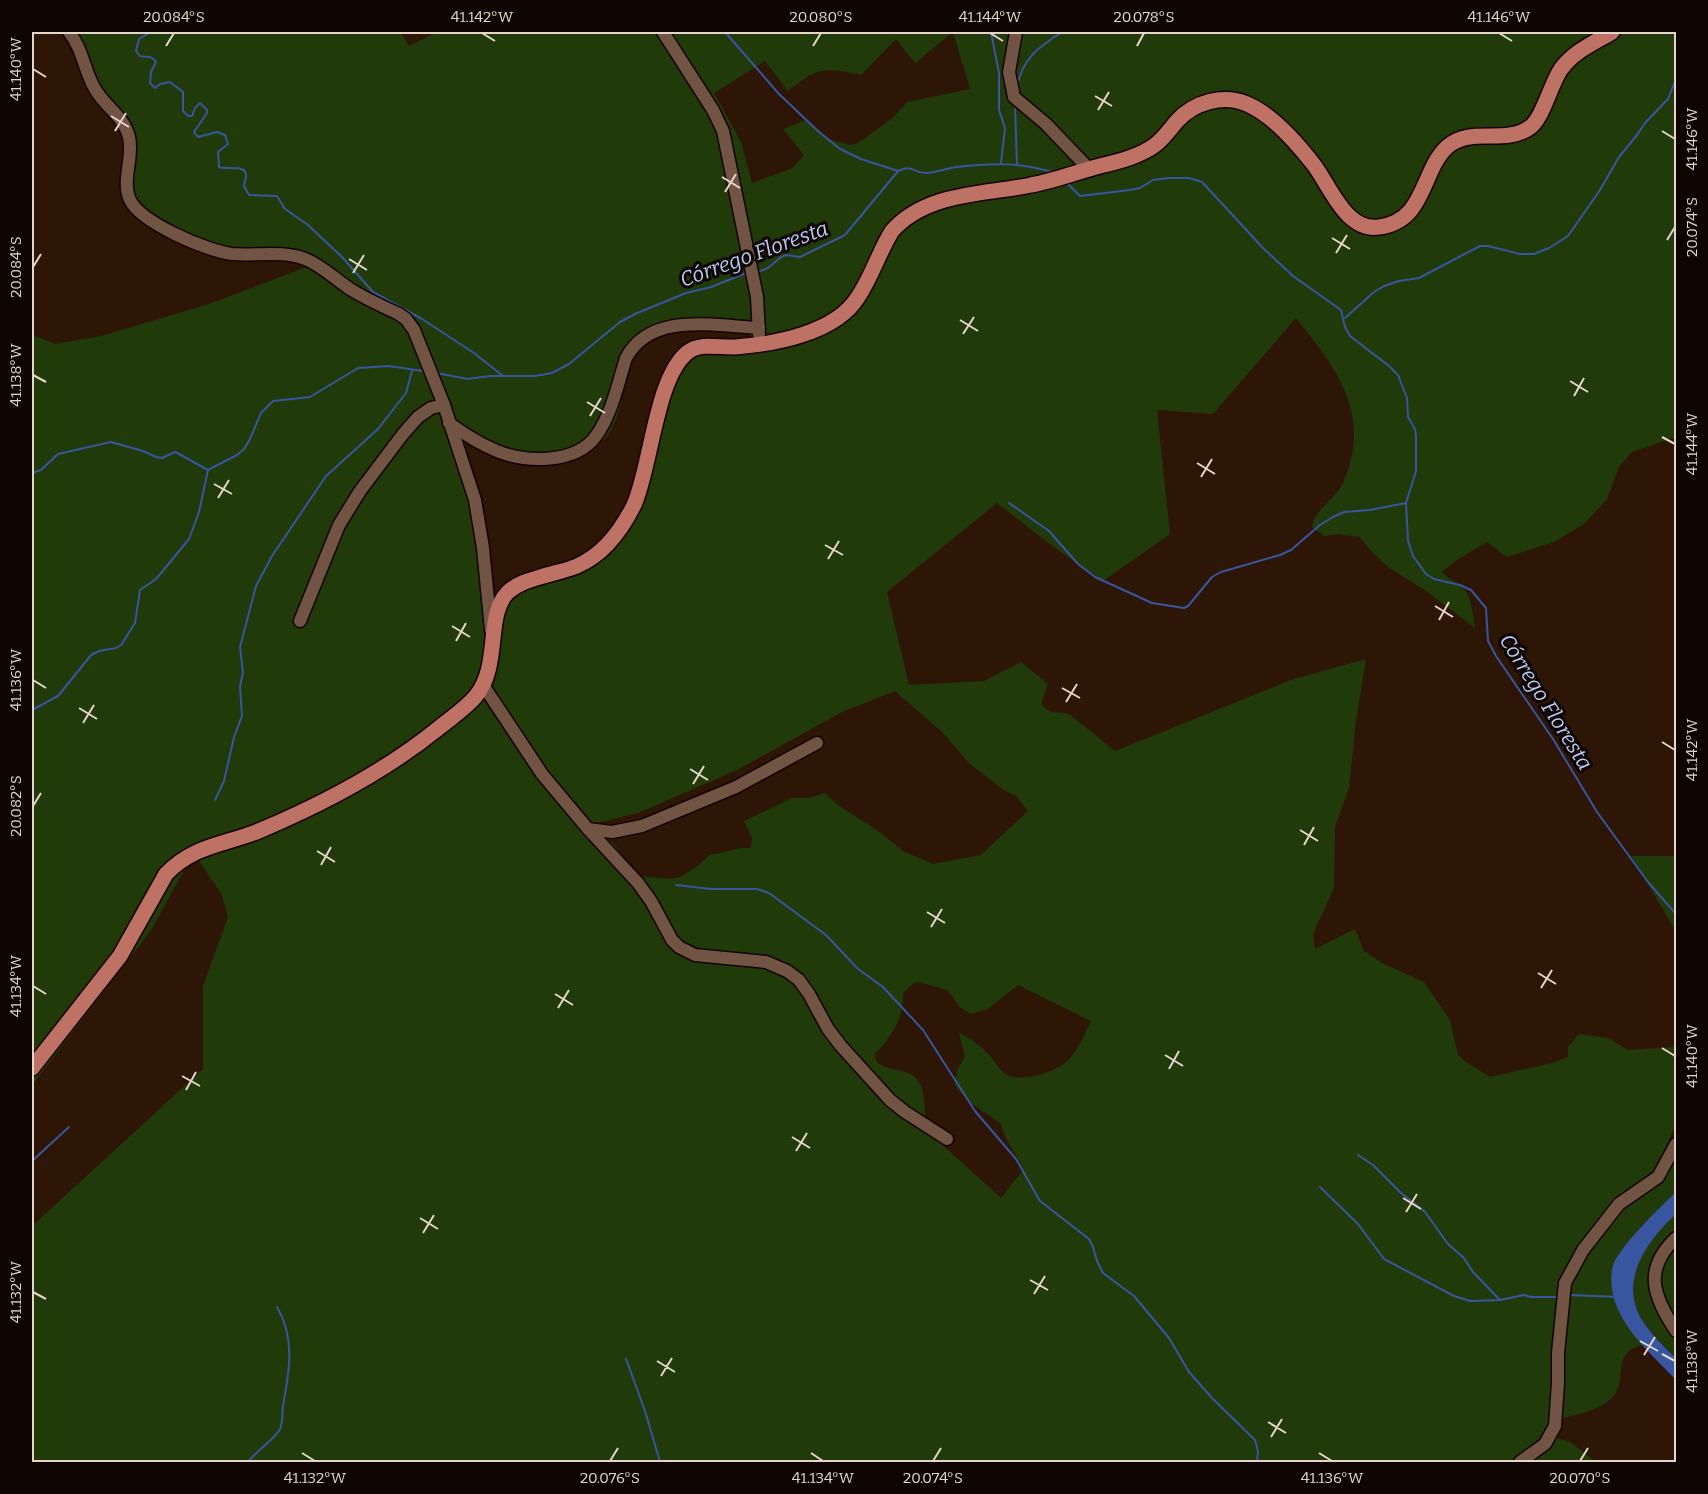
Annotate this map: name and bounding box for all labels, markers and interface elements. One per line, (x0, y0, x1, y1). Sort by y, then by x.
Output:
text: 20.084°S (143, 8, 205, 26)
text: 41.142°W (451, 8, 514, 26)
text: 20.080°S (790, 8, 852, 26)
text: 41.144°W (959, 8, 1022, 26)
text: 20.078°S (1114, 8, 1174, 26)
text: 41.146°W (1468, 8, 1531, 26)
text: 41.140°W (7, 36, 25, 101)
text: 41.146°W (1683, 107, 1701, 170)
text: 20.074°S (1683, 197, 1701, 257)
water label: Córrego Floresta (676, 215, 832, 293)
text: 20.084°S (7, 236, 25, 298)
text: 41.138°W (7, 343, 25, 407)
text: 41.144°W (1683, 412, 1701, 475)
water label: Córrego Floresta (1494, 629, 1598, 775)
text: 41.136°W (7, 648, 25, 711)
text: 41.142°W (1683, 718, 1701, 781)
text: 20.082°S (7, 775, 25, 837)
text: 41.134°W (7, 954, 25, 1017)
text: 41.140°W (1683, 1023, 1701, 1088)
text: 41.132°W (7, 1260, 25, 1323)
text: 41.138°W (1683, 1329, 1701, 1393)
text: 41.132°W (284, 1469, 347, 1487)
text: 20.076°S (580, 1469, 640, 1487)
text: 41.134°W (792, 1469, 855, 1487)
text: 20.074°S (903, 1469, 963, 1487)
text: 41.136°W (1301, 1469, 1364, 1487)
text: 20.070°S (1549, 1469, 1611, 1487)

